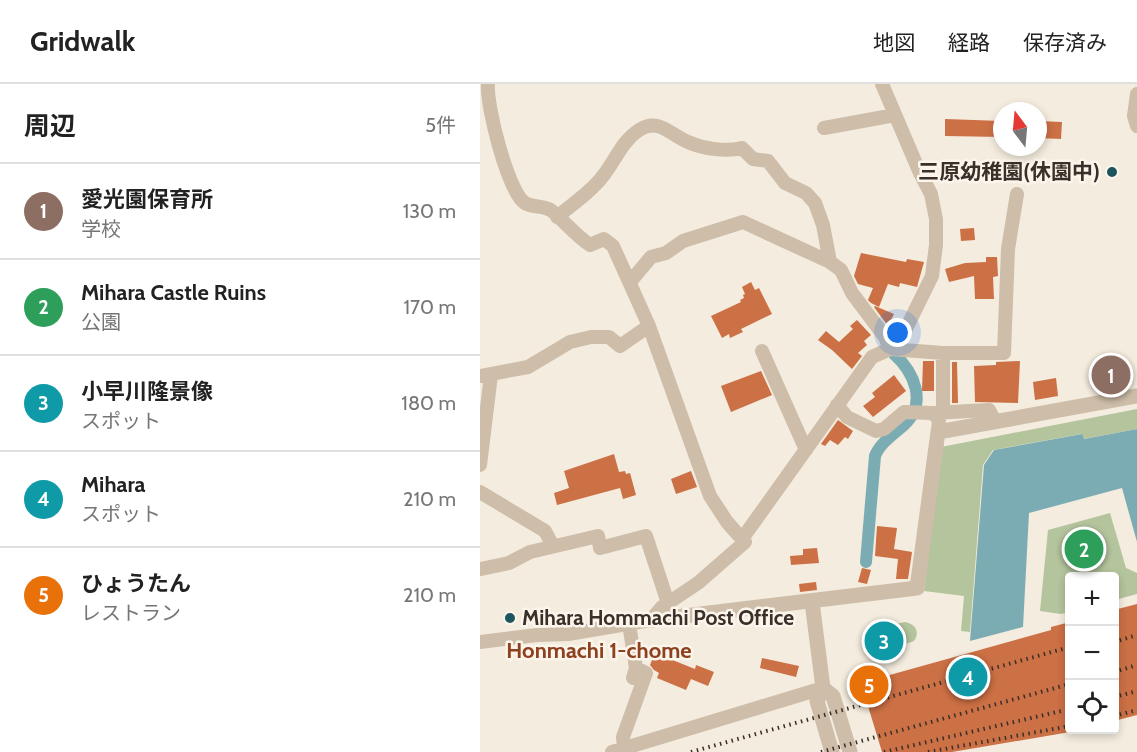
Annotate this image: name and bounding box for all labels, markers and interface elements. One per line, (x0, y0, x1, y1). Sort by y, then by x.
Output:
text: Gridwalk (30, 24, 135, 58)
text: 地図 (873, 30, 915, 55)
text: 経路 (948, 30, 990, 55)
text: 保存済み (1023, 30, 1107, 55)
north arrow (993, 102, 1047, 156)
text: 周辺 (24, 110, 76, 142)
text: 5件 (425, 113, 456, 137)
place label: 三原幼稚園(休園中) (918, 159, 1100, 184)
marker: 三原幼稚園(休園中) (1105, 165, 1119, 179)
text: 愛光園保育所 (81, 186, 213, 213)
text: 1 (40, 199, 47, 223)
text: 130 m (403, 199, 456, 223)
text: 学校 (81, 217, 121, 241)
text: Mihara Castle Ruins (81, 279, 266, 306)
text: 2 (38, 295, 49, 319)
text: 170 m (404, 295, 456, 319)
text: 公園 (81, 310, 121, 334)
your location (883, 318, 912, 347)
pin: 1 (1092, 352, 1130, 398)
text: 小早川隆景像 (81, 378, 213, 405)
text: 3 (38, 391, 49, 415)
text: 180 m (401, 391, 456, 415)
text: スポット (81, 409, 161, 433)
text: Mihara (81, 471, 146, 498)
text: 4 (37, 487, 50, 511)
text: 210 m (403, 487, 456, 511)
text: スポット (81, 502, 161, 526)
pin: 2 (1064, 526, 1104, 572)
text: ひょうたん (81, 570, 191, 597)
map controls (1065, 572, 1119, 734)
button: + (1065, 572, 1119, 626)
text: 5 (38, 583, 49, 607)
text: 210 m (403, 583, 456, 607)
text: レストラン (81, 601, 181, 625)
place label: Mihara Hommachi Post Office (522, 605, 794, 630)
marker: Mihara Hommachi Post Office (503, 611, 517, 625)
pin: 3 (864, 618, 904, 664)
button: − (1065, 626, 1119, 680)
district label: Honmachi 1-chome (506, 637, 692, 664)
pin: 4 (948, 654, 988, 700)
pin: 5 (850, 662, 888, 708)
button: locate (1065, 680, 1119, 734)

